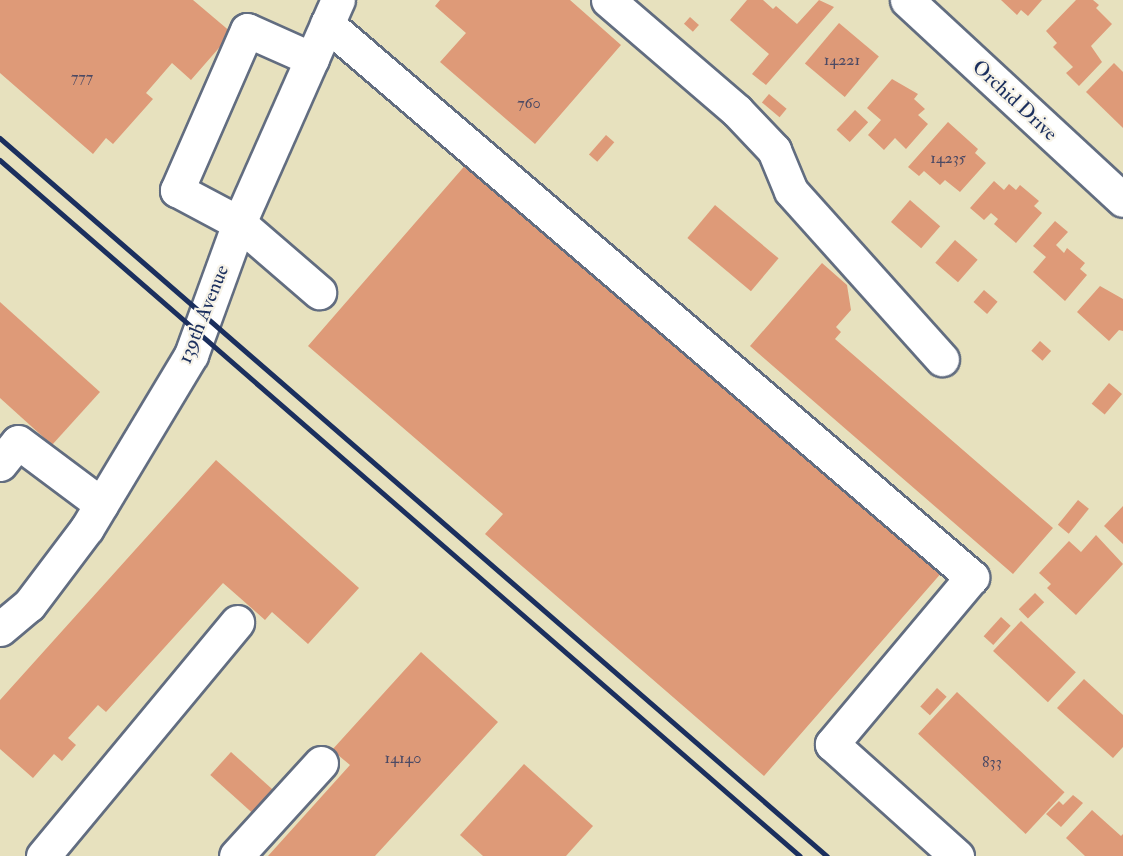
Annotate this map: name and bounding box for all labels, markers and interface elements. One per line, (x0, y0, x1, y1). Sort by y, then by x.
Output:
house number: 14221 (824, 50, 860, 70)
street label: Orchid Drive (968, 55, 1062, 145)
house number: 777 (71, 67, 93, 87)
house number: 760 (517, 93, 541, 113)
house number: 14235 (930, 148, 966, 168)
street label: 139th Avenue (172, 261, 234, 367)
house number: 14140 (385, 748, 421, 768)
house number: 833 (982, 752, 1002, 772)

